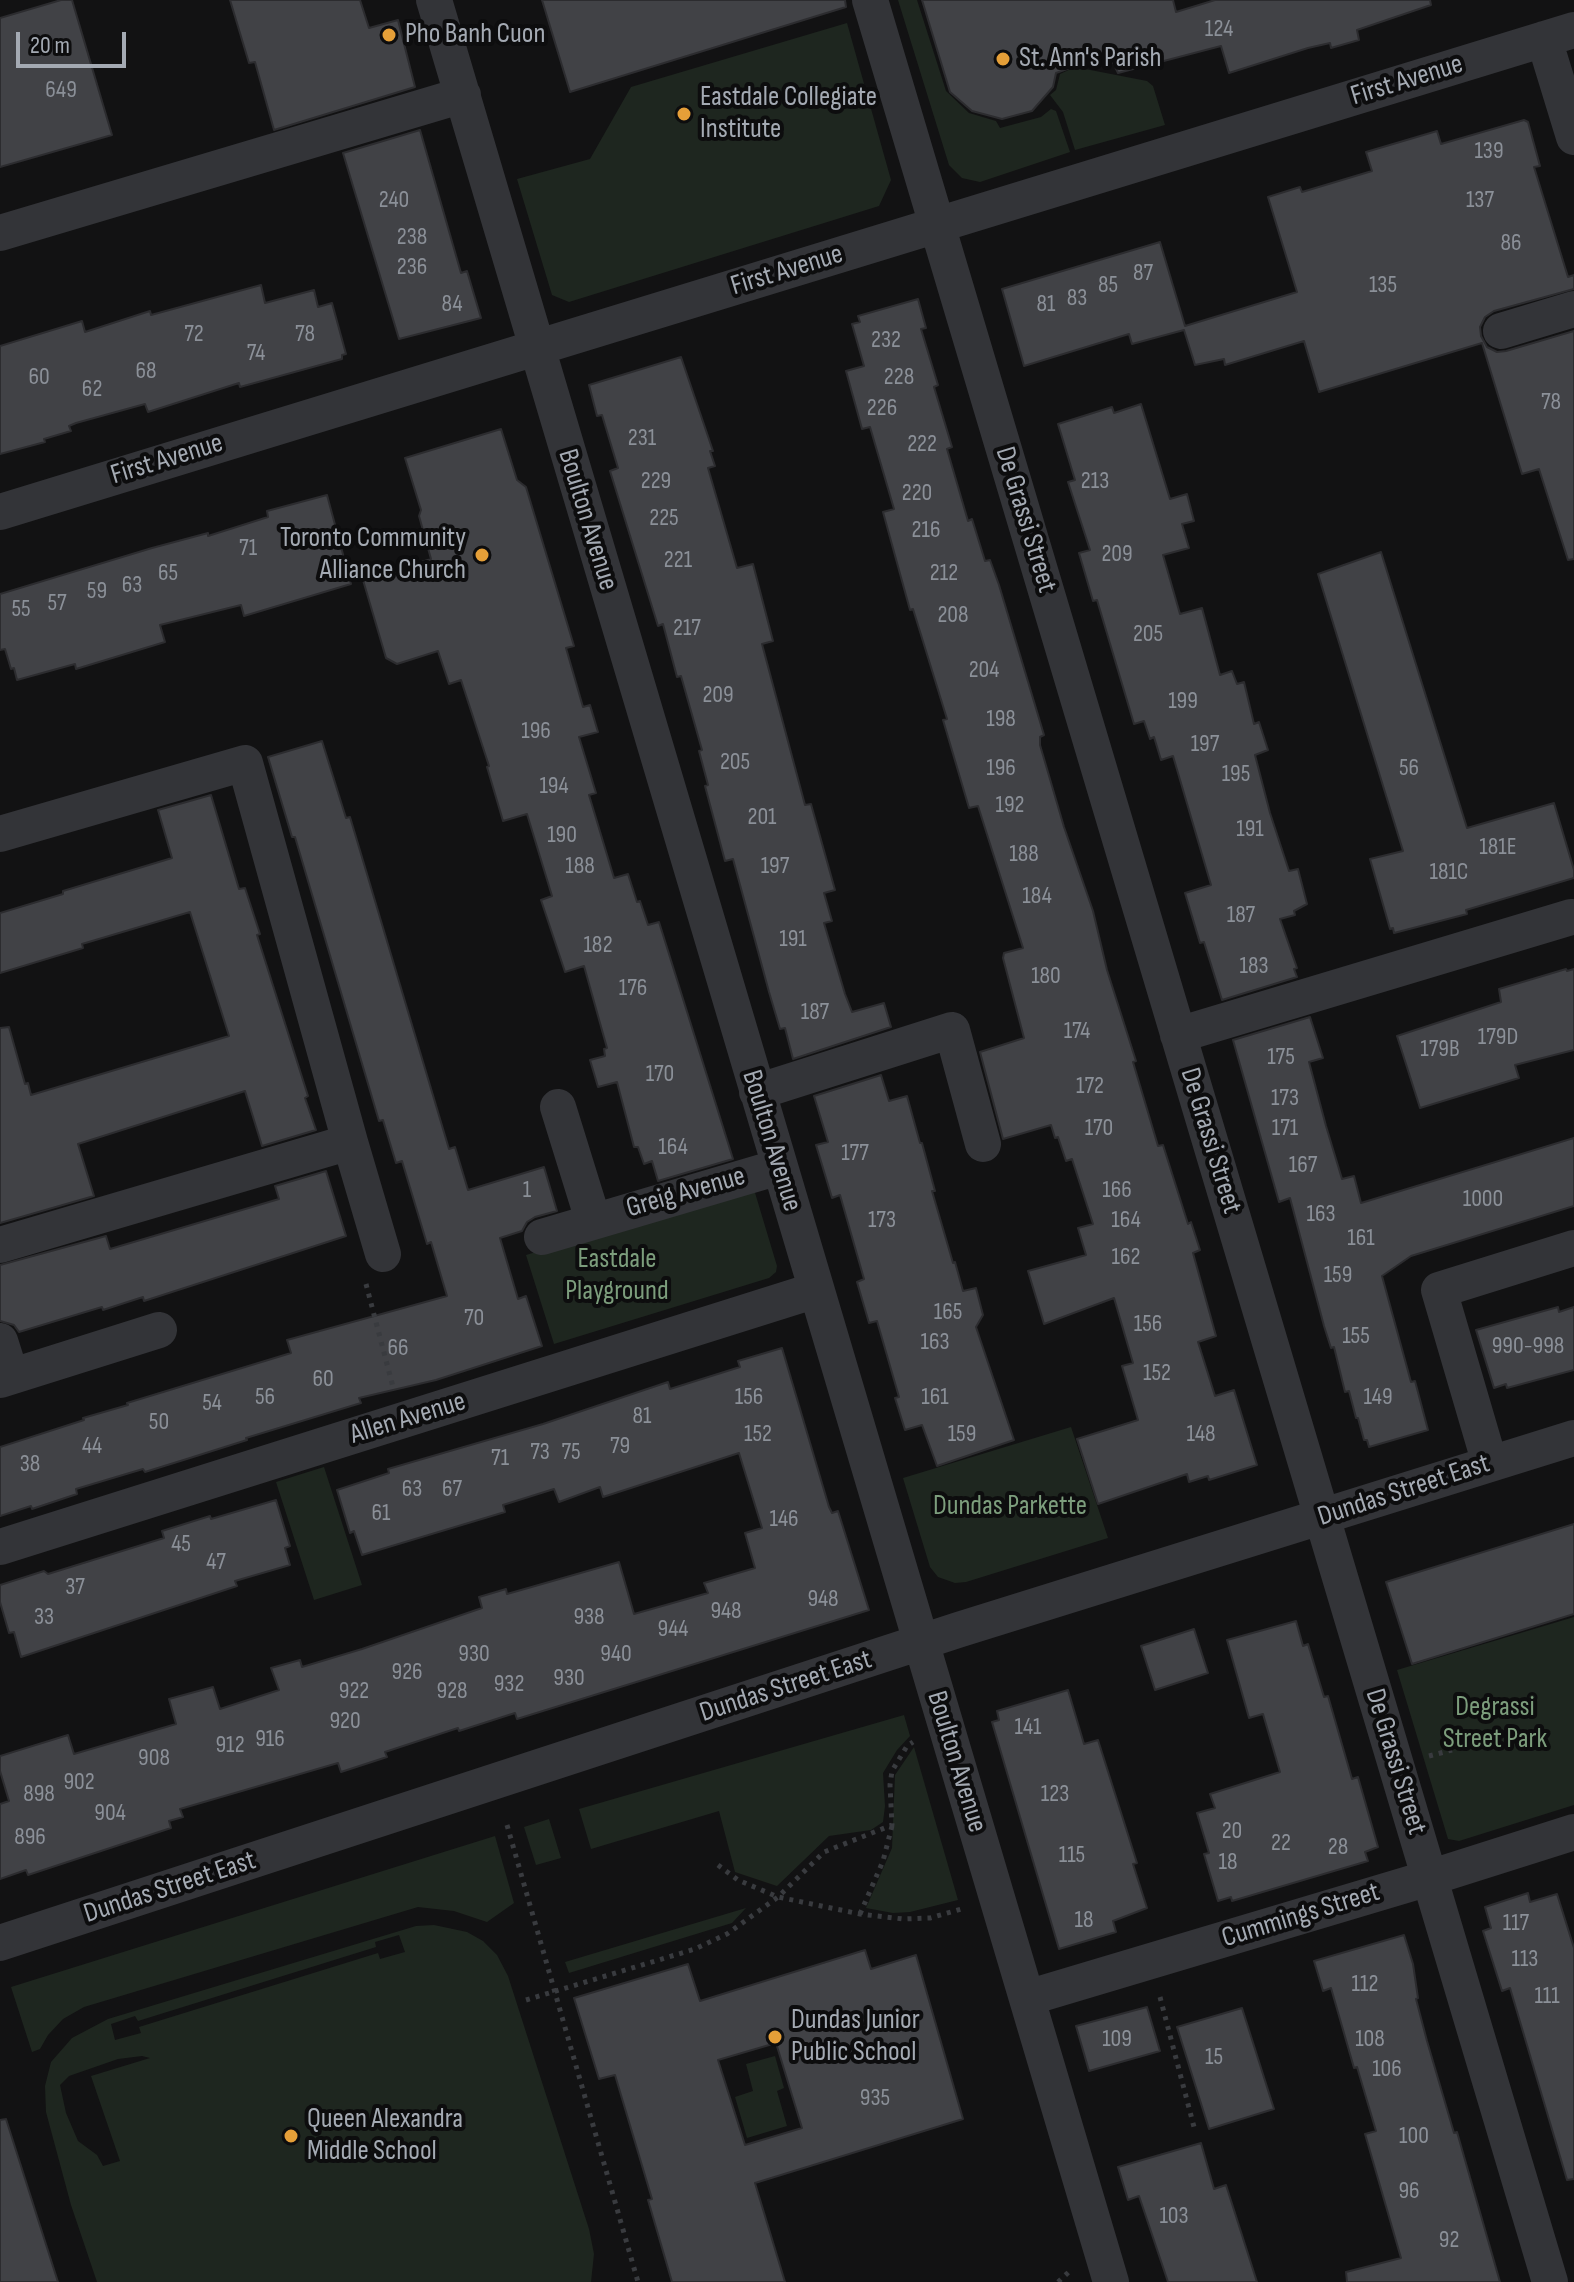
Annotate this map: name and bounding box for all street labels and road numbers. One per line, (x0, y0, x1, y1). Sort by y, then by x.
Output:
street label: First Avenue (1347, 48, 1467, 114)
street label: First Avenue (727, 238, 847, 304)
street label: First Avenue (107, 427, 227, 493)
street label: De Grassi Street (987, 443, 1063, 597)
street label: Boulton Avenue (550, 445, 624, 595)
street label: De Grassi Street (1172, 1064, 1248, 1218)
street label: Boulton Avenue (734, 1066, 808, 1216)
street label: Greig Avenue (623, 1160, 749, 1226)
street label: Allen Avenue (346, 1386, 470, 1452)
street label: Dundas Street East (1314, 1447, 1494, 1535)
street label: Dundas Street East (696, 1643, 876, 1731)
street label: De Grassi Street (1357, 1685, 1433, 1839)
street label: Boulton Avenue (919, 1687, 993, 1837)
street label: Dundas Street East (80, 1844, 260, 1932)
street label: Cummings Street (1218, 1876, 1384, 1956)

